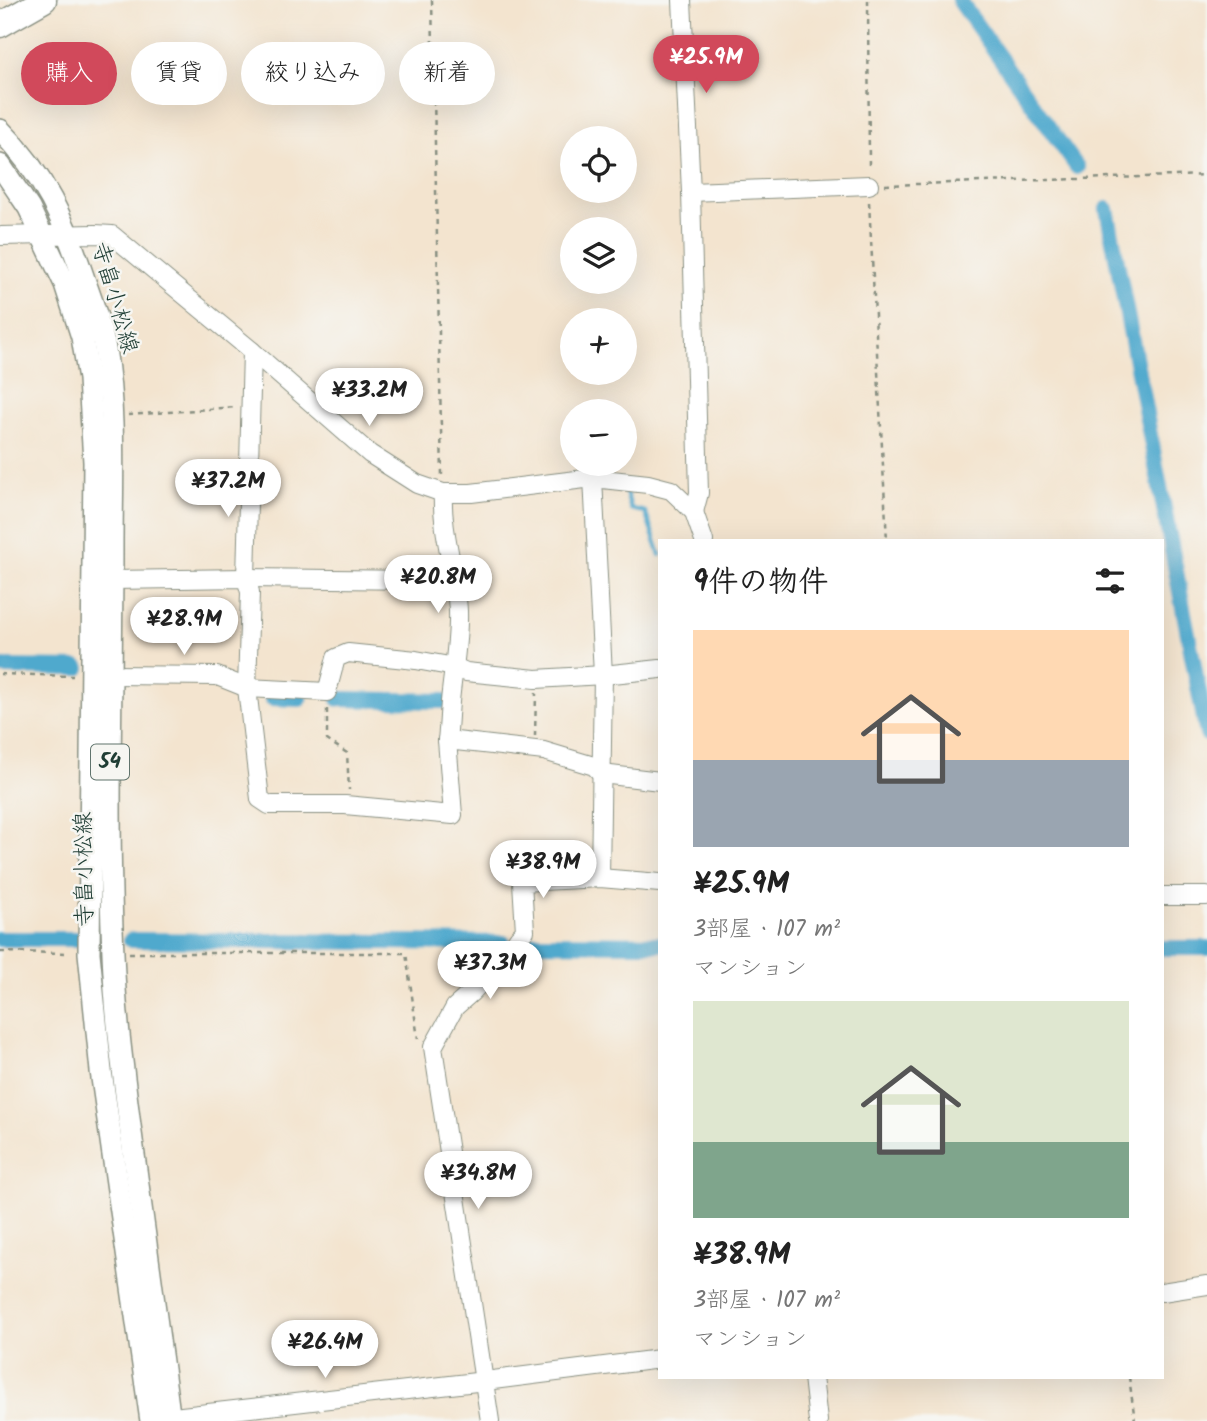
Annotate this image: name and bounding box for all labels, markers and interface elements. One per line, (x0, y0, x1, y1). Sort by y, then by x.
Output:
pin: ¥25.9M (649, 36, 763, 95)
text: ¥25.9M (669, 40, 743, 76)
chip: 購入 (21, 42, 117, 105)
chip: 賃貸 (131, 42, 227, 105)
chip: 絞り込み (241, 42, 385, 105)
chip: 新着 (399, 42, 495, 105)
map controls (560, 126, 637, 476)
button: locate (560, 126, 637, 203)
button: layers (560, 217, 637, 294)
street label: 寺畠小松線 (81, 238, 147, 358)
button: + (560, 308, 637, 385)
pin: ¥33.2M (312, 368, 426, 428)
text: ¥33.2M (331, 373, 407, 409)
button: − (560, 399, 637, 476)
pin: ¥37.2M (171, 460, 285, 519)
text: ¥37.2M (191, 464, 265, 500)
pin: ¥20.8M (381, 556, 495, 615)
text: 9件の物件 (693, 559, 828, 607)
text: ¥20.8M (400, 560, 476, 596)
icon: filters (1091, 562, 1129, 600)
pin: ¥28.9M (127, 598, 241, 657)
text: ¥28.9M (146, 602, 222, 638)
icon: home (848, 676, 974, 802)
road number: 54 (91, 744, 129, 780)
street label: 寺畠小松線 (66, 811, 104, 927)
pin: ¥38.9M (486, 841, 600, 900)
text: ¥38.9M (506, 845, 580, 881)
text: ¥25.9M (693, 861, 789, 909)
text: 3部屋 · 107 m² (693, 912, 840, 948)
pin: ¥37.3M (433, 942, 547, 1001)
text: ¥37.3M (453, 946, 527, 982)
text: マンション (693, 951, 807, 987)
icon: home (848, 1047, 974, 1173)
pin: ¥34.8M (421, 1152, 535, 1211)
text: ¥34.8M (440, 1156, 516, 1192)
text: ¥38.9M (693, 1232, 791, 1280)
text: 3部屋 · 107 m² (693, 1283, 840, 1319)
pin: ¥26.4M (268, 1320, 382, 1380)
text: マンション (693, 1322, 807, 1358)
text: ¥26.4M (287, 1325, 363, 1361)

